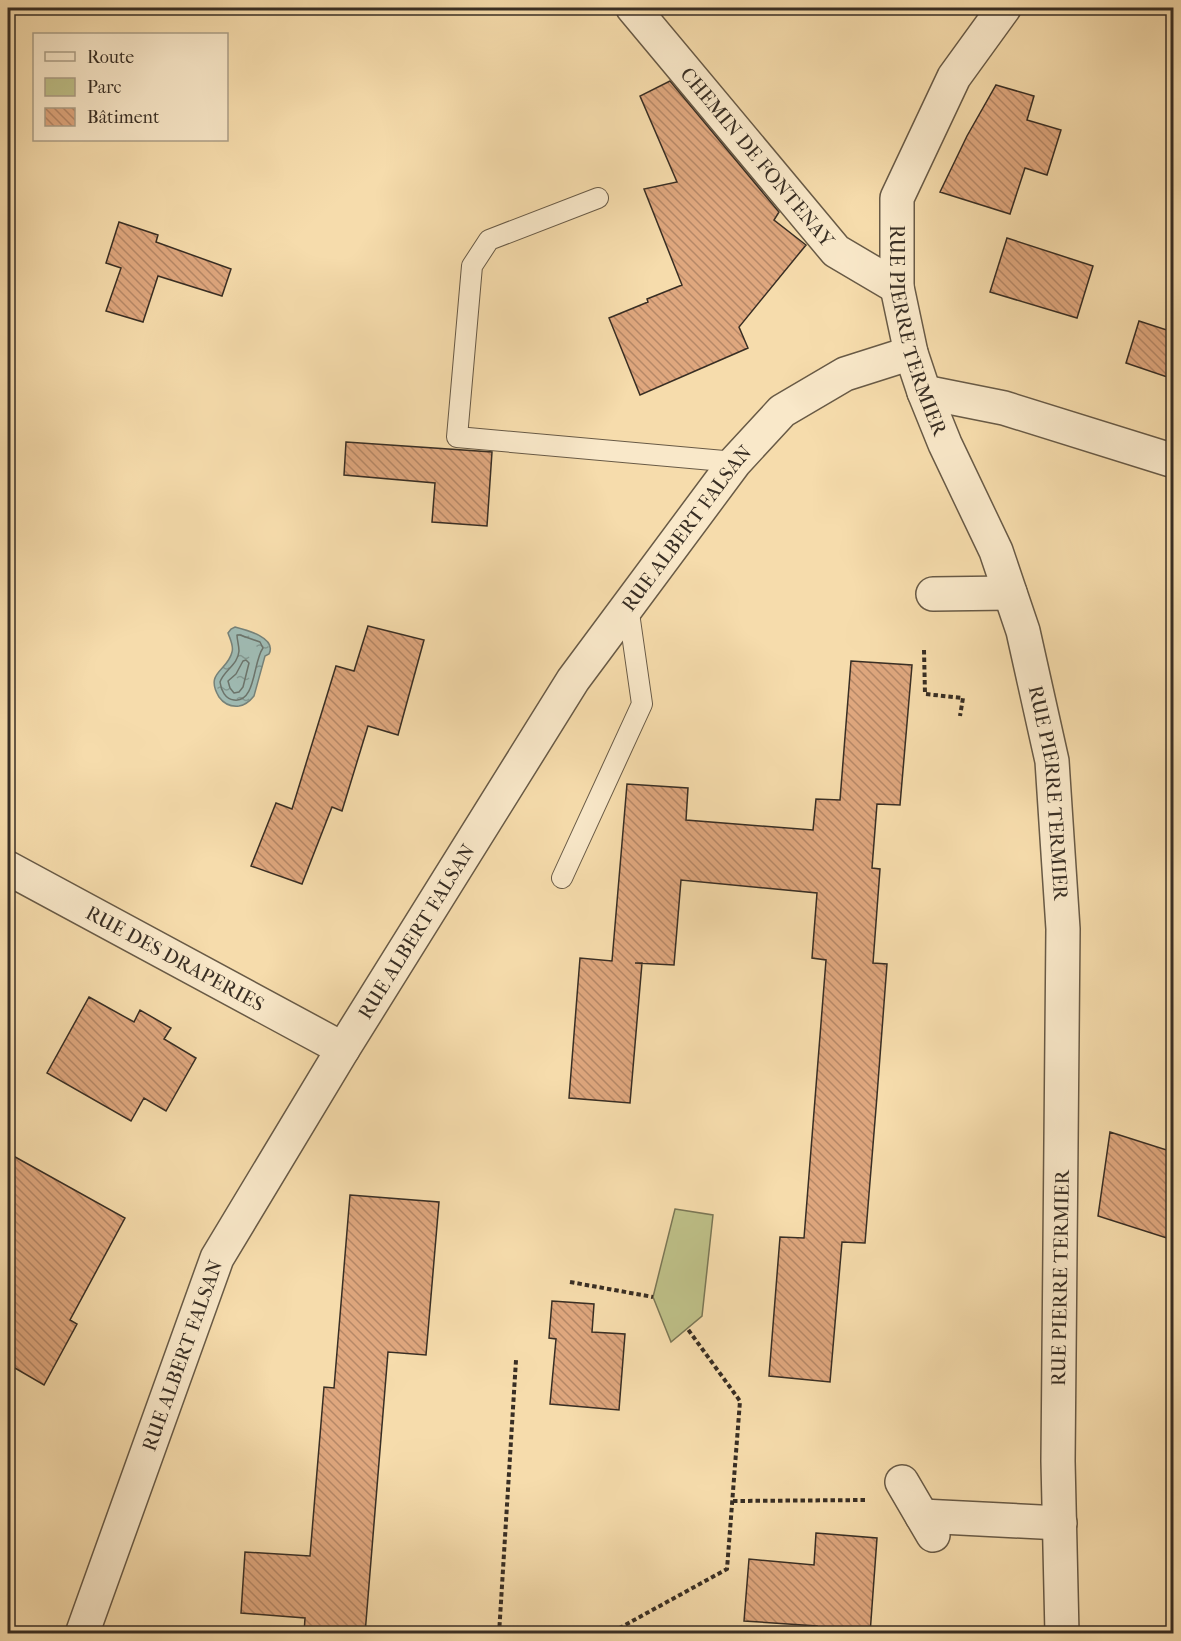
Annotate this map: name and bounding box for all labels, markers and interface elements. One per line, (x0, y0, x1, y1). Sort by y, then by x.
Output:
legend (33, 33, 228, 141)
text: Route (87, 47, 134, 68)
street label: CHEMIN DE FONTENAY (676, 63, 839, 253)
text: Parc (87, 77, 122, 98)
text: Bâtiment (87, 107, 160, 128)
street label: RUE PIERRE TERMIER (885, 225, 952, 440)
street label: RUE ALBERT FALSAN (617, 441, 757, 616)
street label: RUE PIERRE TERMIER (1024, 683, 1072, 902)
street label: RUE ALBERT FALSAN (354, 840, 480, 1023)
street label: RUE DES DRAPERIES (82, 901, 268, 1016)
street label: RUE PIERRE TERMIER (1047, 1168, 1074, 1386)
street label: RUE ALBERT FALSAN (138, 1257, 227, 1454)

